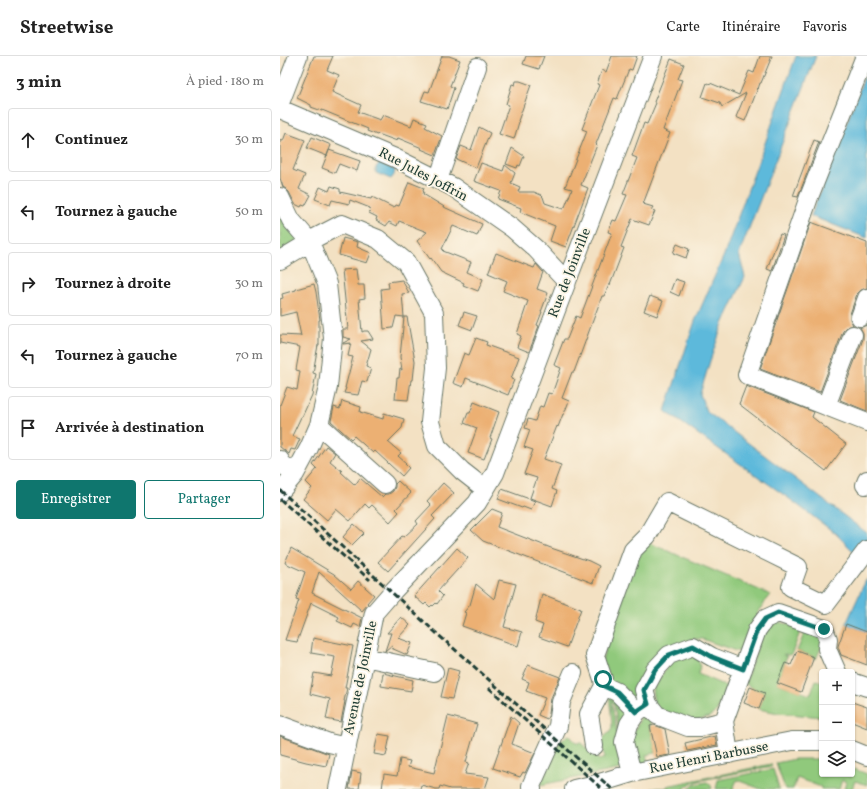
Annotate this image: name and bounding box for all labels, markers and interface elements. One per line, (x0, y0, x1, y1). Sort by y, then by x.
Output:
text: Streetwise (20, 15, 113, 41)
text: Carte (666, 18, 700, 37)
text: Itinéraire (722, 18, 781, 37)
text: Favoris (803, 18, 847, 37)
text: 3 min (16, 71, 62, 94)
text: À pied · 180 m (186, 73, 264, 91)
icon: ahead (17, 129, 39, 151)
text: Continuez (55, 130, 128, 151)
text: 30 m (235, 131, 263, 149)
street label: Rue Jules Joffrin (375, 143, 471, 207)
icon: left (17, 201, 39, 223)
text: Tournez à gauche (55, 202, 177, 223)
text: 50 m (235, 203, 263, 221)
street label: Rue de Joinville (544, 225, 596, 321)
icon: right (17, 273, 39, 295)
text: Tournez à droite (55, 274, 171, 295)
text: 30 m (235, 275, 263, 293)
icon: left (17, 345, 39, 367)
text: Tournez à gauche (55, 346, 177, 367)
text: 70 m (235, 347, 263, 365)
icon: arrive (17, 417, 39, 439)
text: Arrivée à destination (55, 418, 204, 439)
button: Enregistrer (16, 480, 136, 519)
button: Partager (144, 480, 264, 519)
street label: Avenue de Joinville (340, 619, 382, 737)
route end (815, 620, 833, 638)
map controls (819, 669, 855, 777)
button: + (819, 669, 855, 705)
route start (594, 670, 612, 688)
button: − (819, 705, 855, 741)
street label: Rue Henri Barbusse (648, 737, 771, 779)
button: layers (819, 741, 855, 777)

